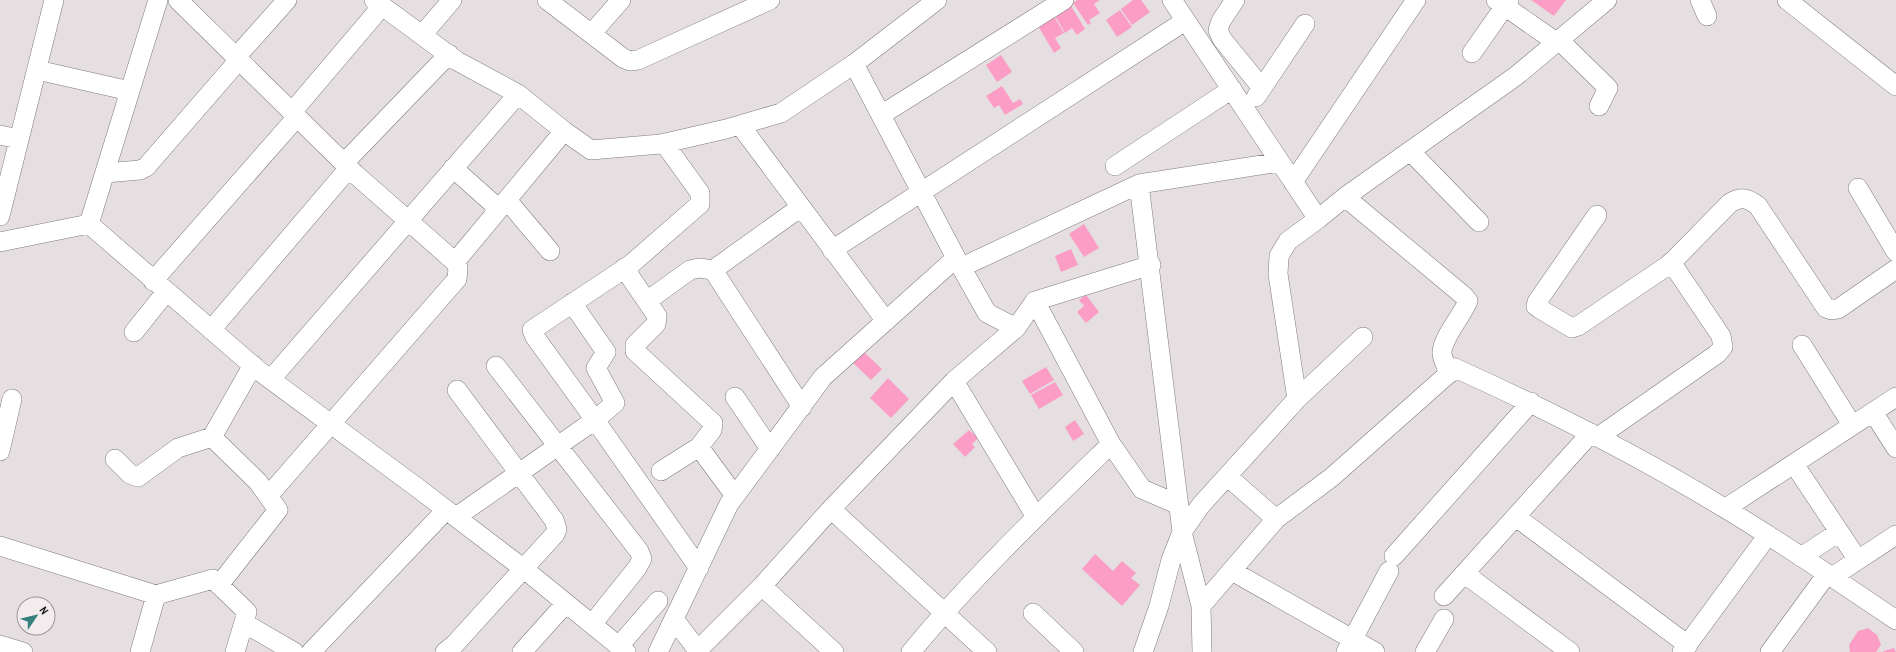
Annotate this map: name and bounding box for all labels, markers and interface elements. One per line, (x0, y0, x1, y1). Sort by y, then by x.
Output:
north arrow (16, 596, 56, 636)
text: N (37, 604, 52, 617)

